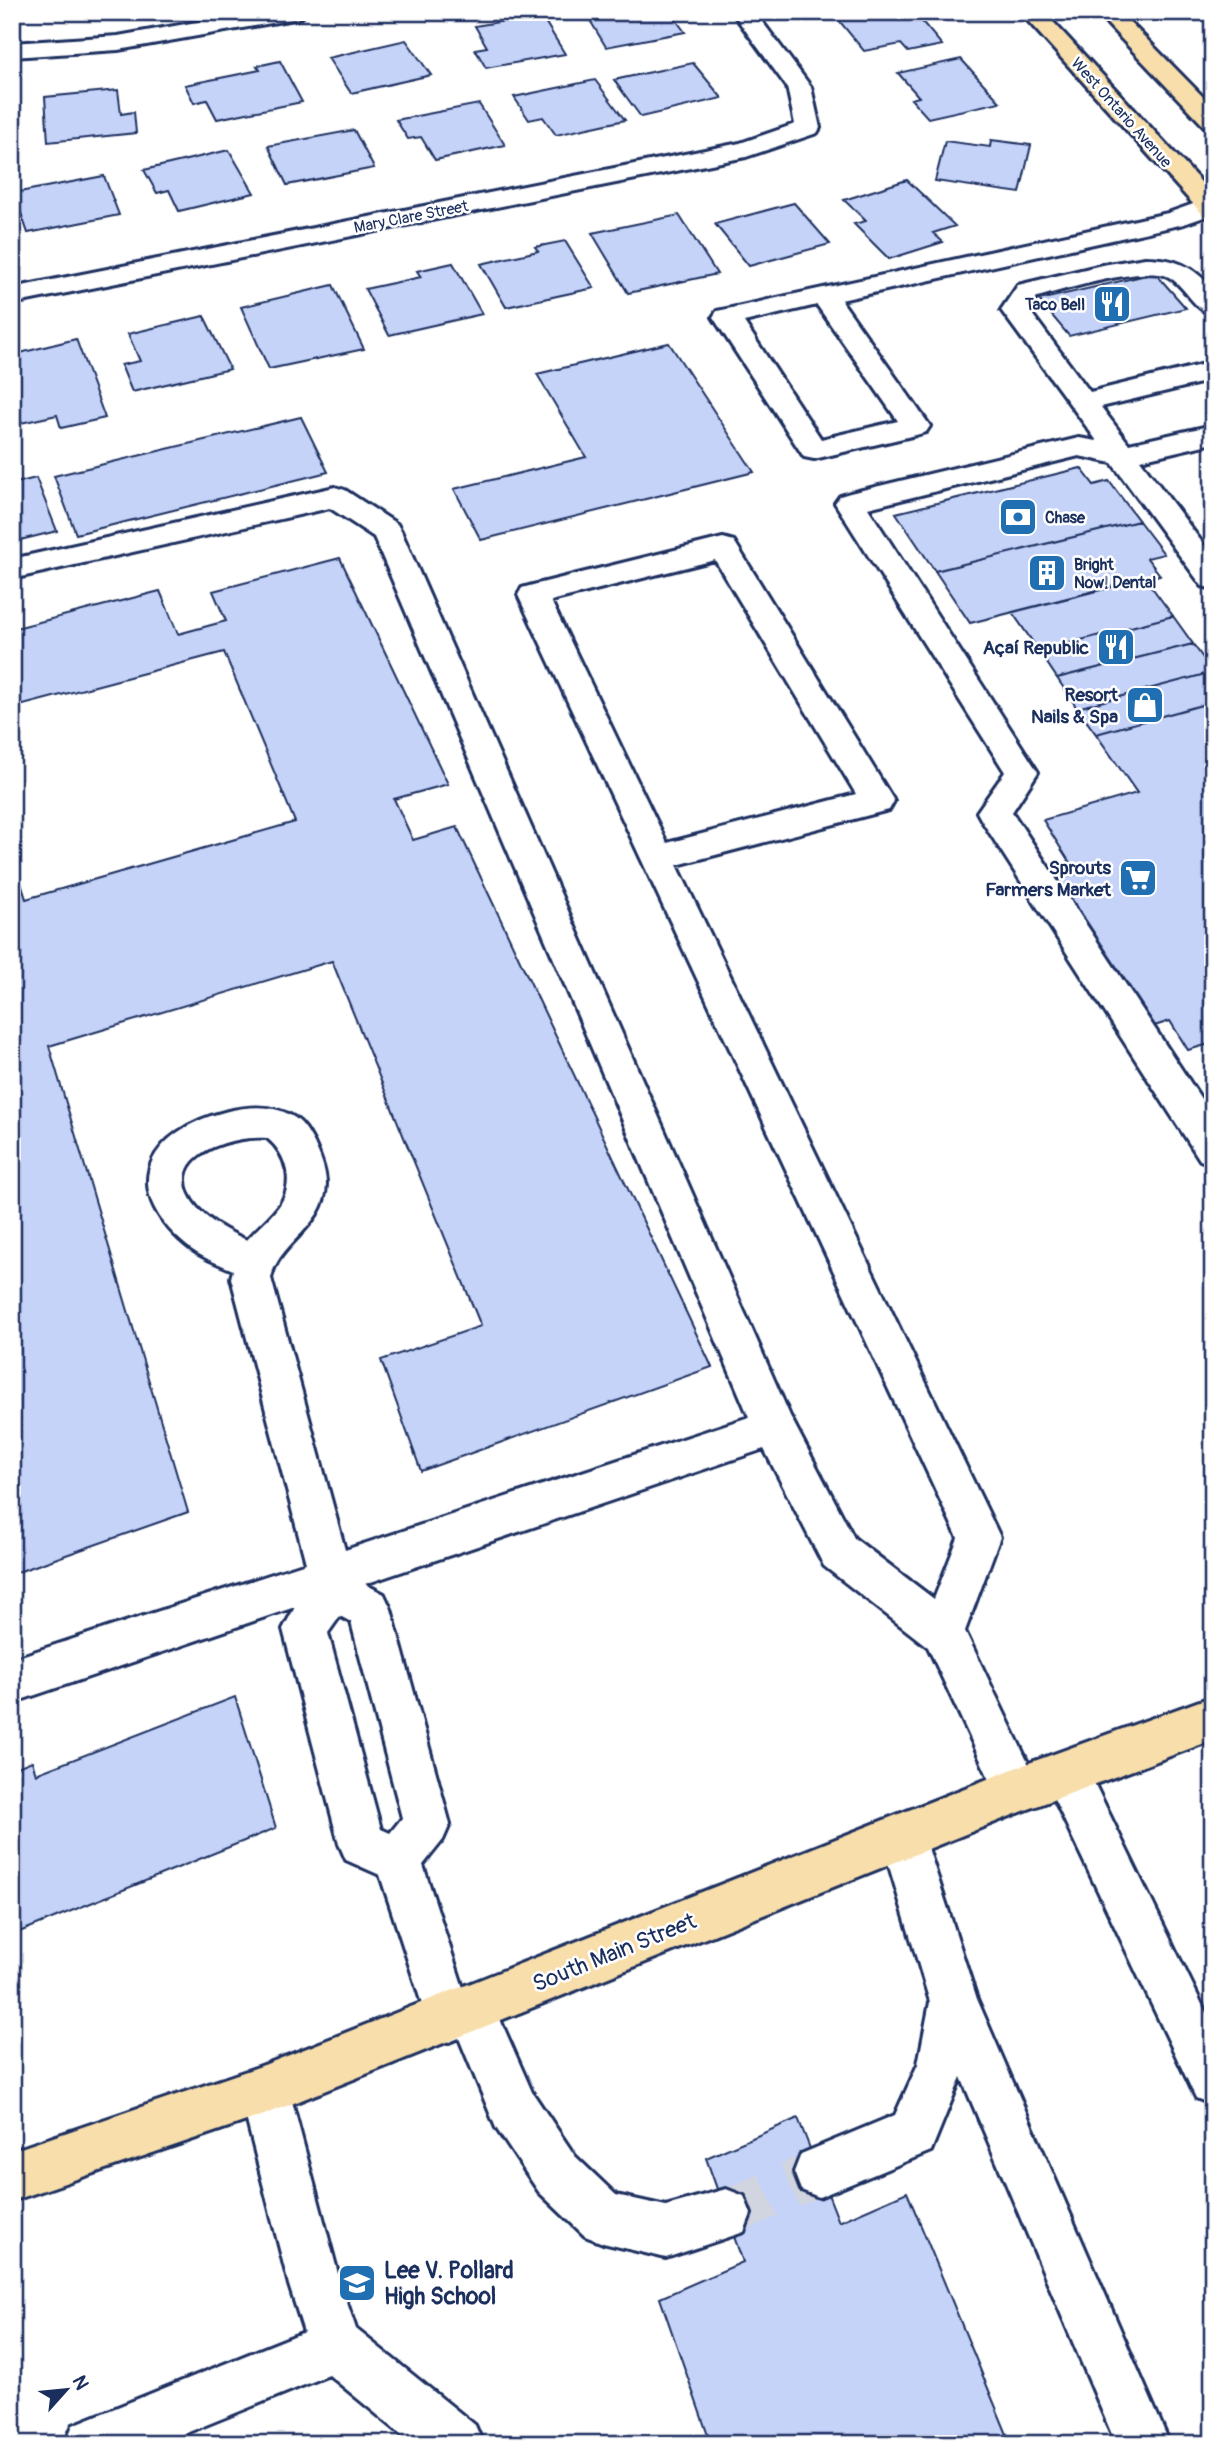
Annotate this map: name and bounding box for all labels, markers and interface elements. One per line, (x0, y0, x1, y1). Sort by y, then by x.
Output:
street label: West Ontario Avenue (1067, 53, 1176, 172)
street label: Mary Clare Street (352, 196, 471, 238)
restaurant icon: Taco Bell (1091, 283, 1133, 325)
place label: Taco Bell (1024, 295, 1085, 315)
bank icon: Chase (997, 496, 1039, 538)
place label: Chase (1045, 508, 1086, 528)
building icon: Bright Now! Dental (1026, 552, 1068, 594)
place label: Bright Now! Dental (1074, 555, 1157, 593)
restaurant icon: Açaí Republic (1095, 626, 1137, 668)
place label: Açaí Republic (983, 636, 1089, 660)
place label: Resort Nails & Spa (1031, 683, 1119, 729)
shop icon: Resort Nails & Spa (1124, 684, 1166, 726)
place label: Sprouts Farmers Market (985, 856, 1112, 902)
supermarket icon: Sprouts Farmers Market (1117, 857, 1159, 899)
street label: South Main Street (528, 1906, 701, 1998)
place label: Lee V. Pollard High School (384, 2256, 514, 2311)
school or university icon: Lee V. Pollard High School (336, 2262, 378, 2304)
north arrow (32, 2354, 102, 2424)
text: N (67, 2372, 94, 2394)

